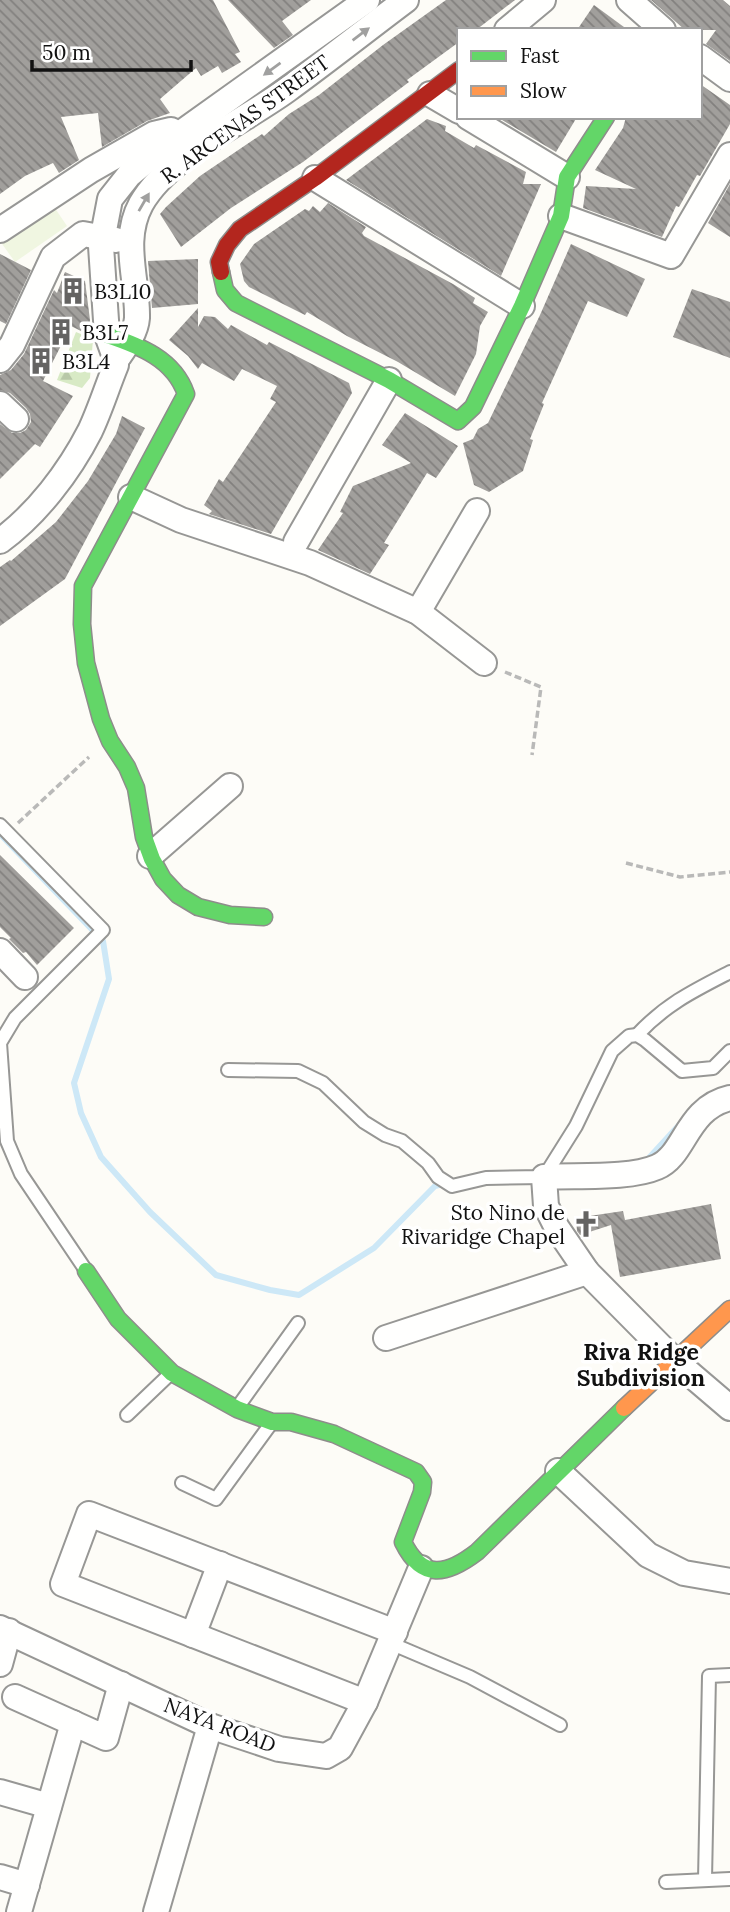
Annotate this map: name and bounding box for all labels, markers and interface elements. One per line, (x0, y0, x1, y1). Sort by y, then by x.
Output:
scale bar (32, 28, 191, 72)
one-way arrow (352, 28, 370, 42)
legend (457, 28, 702, 119)
text: 50 m (42, 39, 91, 66)
text: Fast (520, 42, 560, 69)
street label: R. ARCENAS STREET (155, 49, 335, 189)
one-way arrow (263, 62, 281, 76)
text: Slow (520, 77, 567, 104)
one-way arrow (138, 193, 150, 212)
building icon: B3L10 (58, 276, 88, 306)
place label: B3L10 (94, 278, 152, 305)
building icon: B3L7 (46, 317, 76, 347)
place label: B3L7 (82, 319, 128, 346)
building icon: B3L4 (26, 346, 56, 376)
place label: B3L4 (62, 348, 110, 375)
place label: Sto Nino de Rivaridge Chapel (401, 1199, 565, 1250)
church icon: Sto Nino de Rivaridge Chapel (571, 1209, 601, 1239)
district label: Riva Ridge Subdivision (577, 1337, 705, 1392)
street label: NAYA ROAD (160, 1691, 280, 1759)

